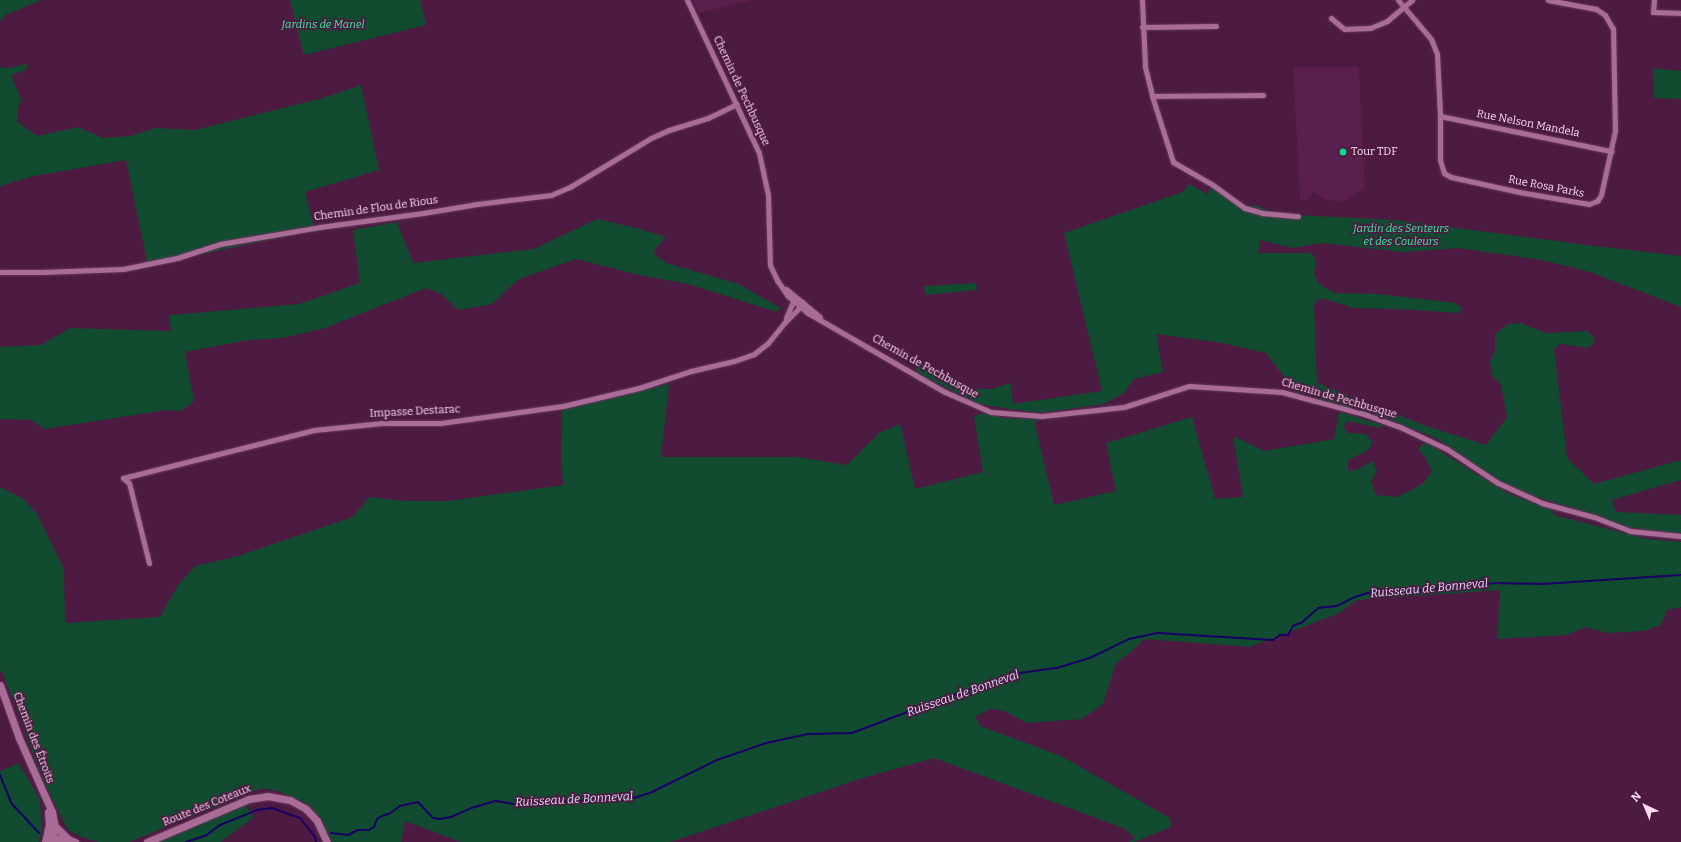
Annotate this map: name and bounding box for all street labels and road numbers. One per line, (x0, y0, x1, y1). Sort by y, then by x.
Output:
street label: Chemin de Pechbusque (710, 34, 772, 148)
street label: Rue Nelson Mandela (1475, 108, 1581, 140)
street label: Rue Rosa Parks (1507, 173, 1585, 201)
street label: Chemin de Flou de Rious (313, 194, 439, 224)
street label: Chemin de Pechbusque (869, 332, 981, 402)
street label: Chemin de Pechbusque (1280, 376, 1398, 422)
street label: Impasse Destarac (369, 403, 461, 421)
street label: Chemin des Étroits (10, 691, 56, 785)
street label: Route des Coteaux (161, 782, 253, 830)

